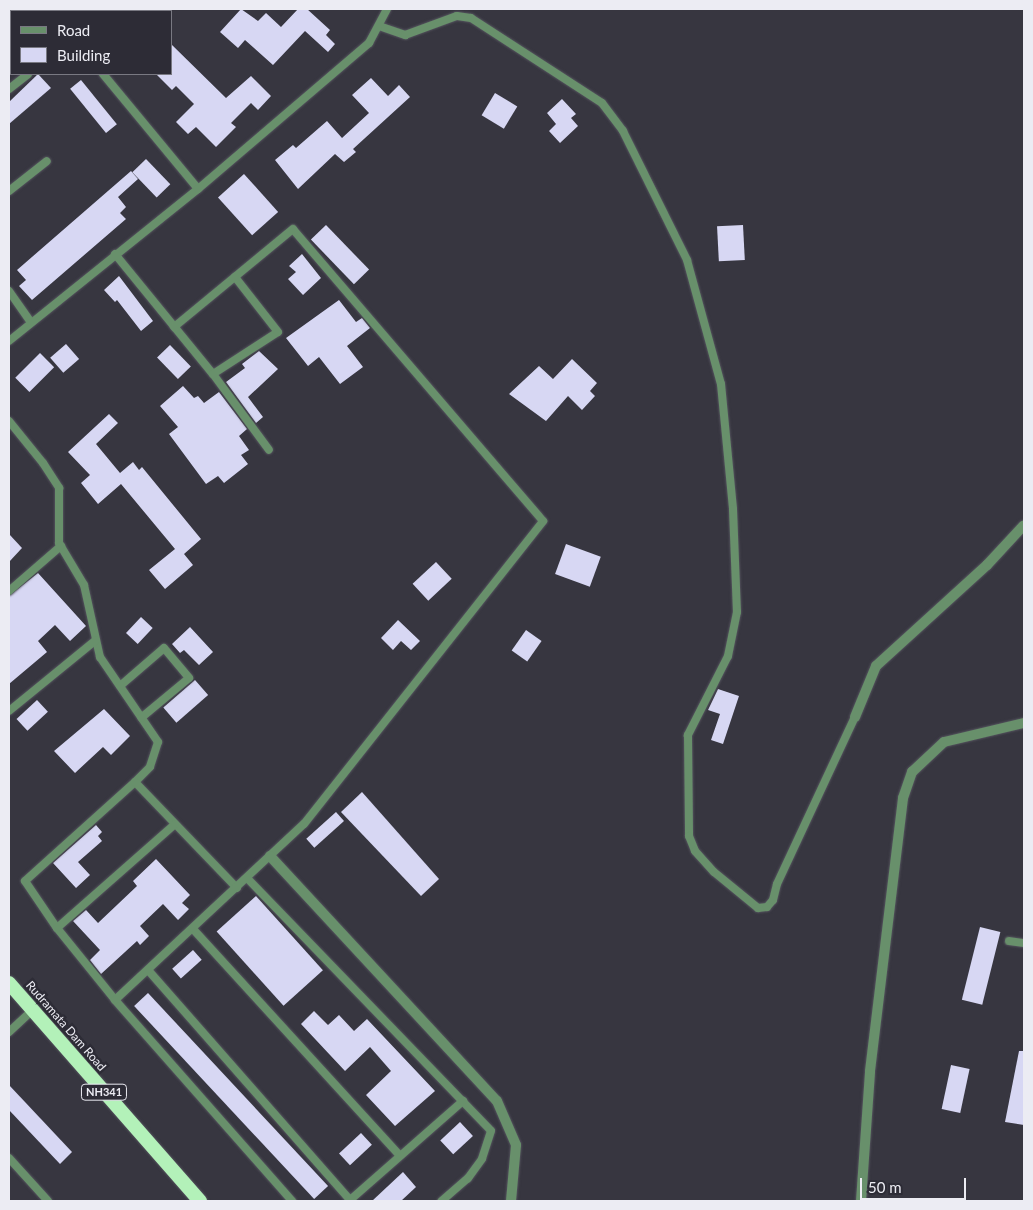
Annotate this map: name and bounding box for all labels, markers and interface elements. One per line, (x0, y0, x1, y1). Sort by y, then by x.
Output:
legend (10, 10, 172, 75)
text: Road (57, 21, 90, 39)
text: Building (57, 46, 110, 64)
street label: Rudramata Dam Road (23, 978, 109, 1074)
road number: NH341 (80, 1084, 128, 1100)
scale bar (863, 1168, 969, 1200)
text: 50 m (868, 1178, 902, 1196)

